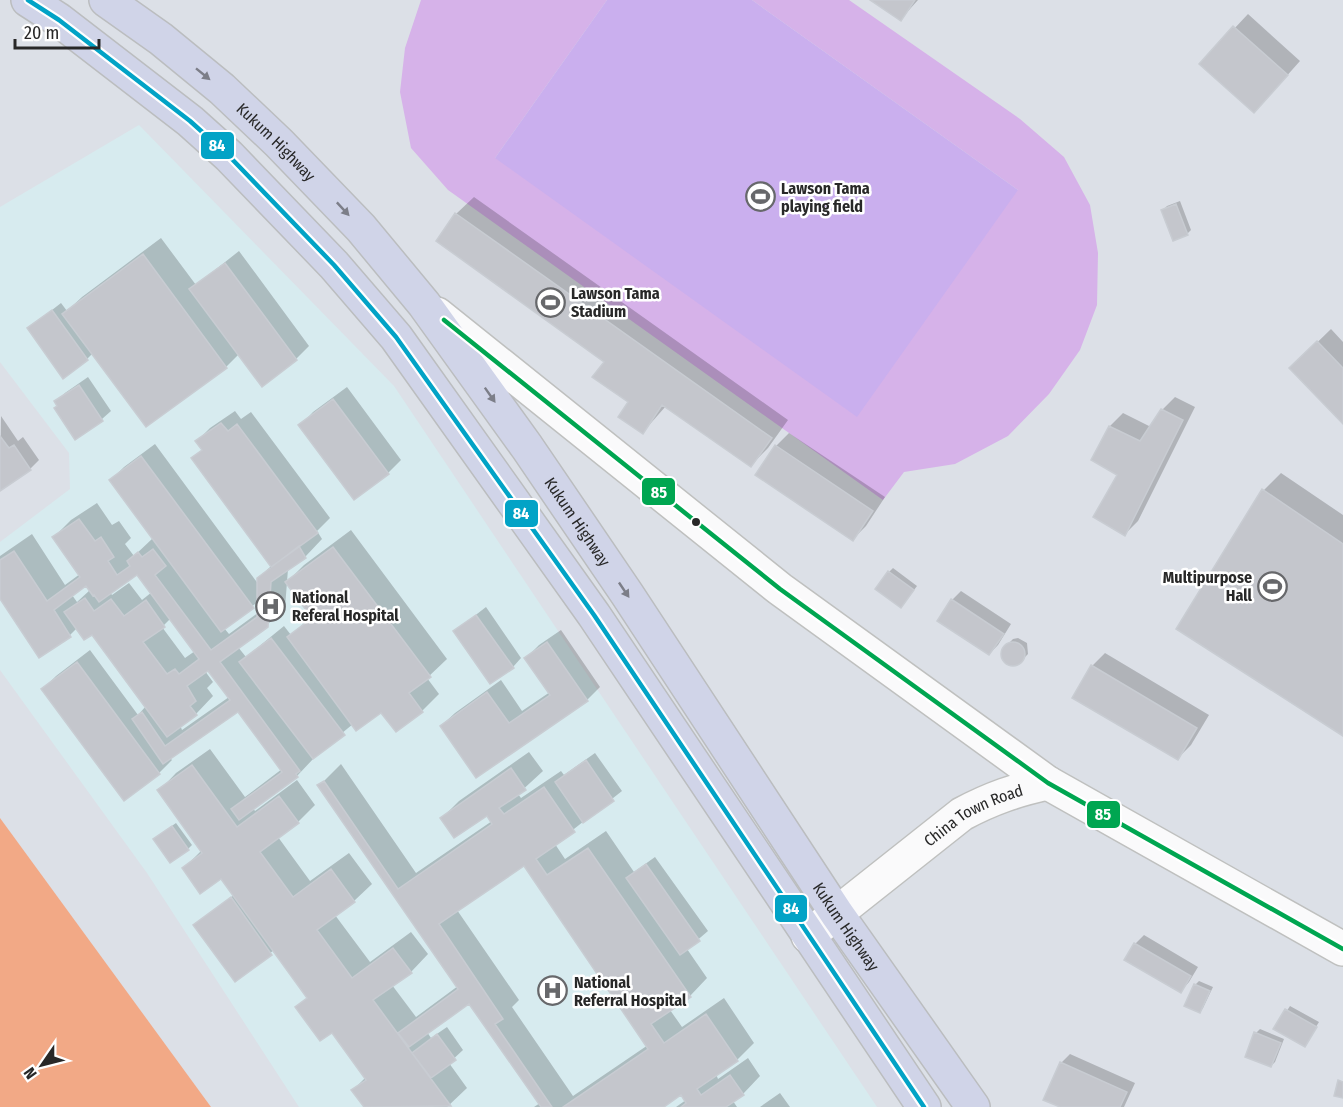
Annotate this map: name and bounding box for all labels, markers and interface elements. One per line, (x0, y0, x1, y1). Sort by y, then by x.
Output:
scale bar (15, 12, 99, 50)
text: 20 m (24, 22, 59, 44)
one-way arrow (195, 67, 211, 80)
street label: Kukum Highway (233, 99, 320, 186)
line badge: 84 (200, 131, 235, 160)
text: 84 (209, 136, 225, 155)
place label: Lawson Tama playing field (781, 179, 870, 216)
sports icon: Lawson Tama playing field (744, 181, 776, 213)
one-way arrow (336, 201, 349, 216)
place label: Lawson Tama Stadium (571, 284, 660, 321)
sports icon: Lawson Tama Stadium (534, 286, 566, 318)
one-way arrow (484, 386, 496, 402)
street label: Kukum Highway (540, 474, 615, 571)
line badge: 85 (641, 477, 676, 506)
text: 85 (651, 483, 667, 502)
line badge: 84 (504, 499, 539, 528)
text: 84 (513, 504, 529, 523)
unlabelled marker (690, 516, 702, 528)
place label: Multipurpose Hall (1163, 568, 1253, 605)
sports icon: Multipurpose Hall (1257, 570, 1289, 602)
one-way arrow (618, 582, 629, 598)
place label: National Referal Hospital (292, 588, 399, 625)
hospital icon: National Referal Hospital (255, 590, 287, 622)
street label: China Town Road (920, 781, 1025, 850)
line badge: 85 (1086, 800, 1121, 829)
text: 85 (1095, 805, 1111, 824)
street label: Kukum Highway (809, 879, 884, 975)
line badge: 84 (774, 894, 808, 923)
text: 84 (783, 899, 799, 918)
place label: National Referral Hospital (574, 973, 687, 1010)
hospital icon: National Referral Hospital (537, 975, 569, 1007)
north arrow (12, 1035, 72, 1095)
text: N (20, 1064, 41, 1083)

